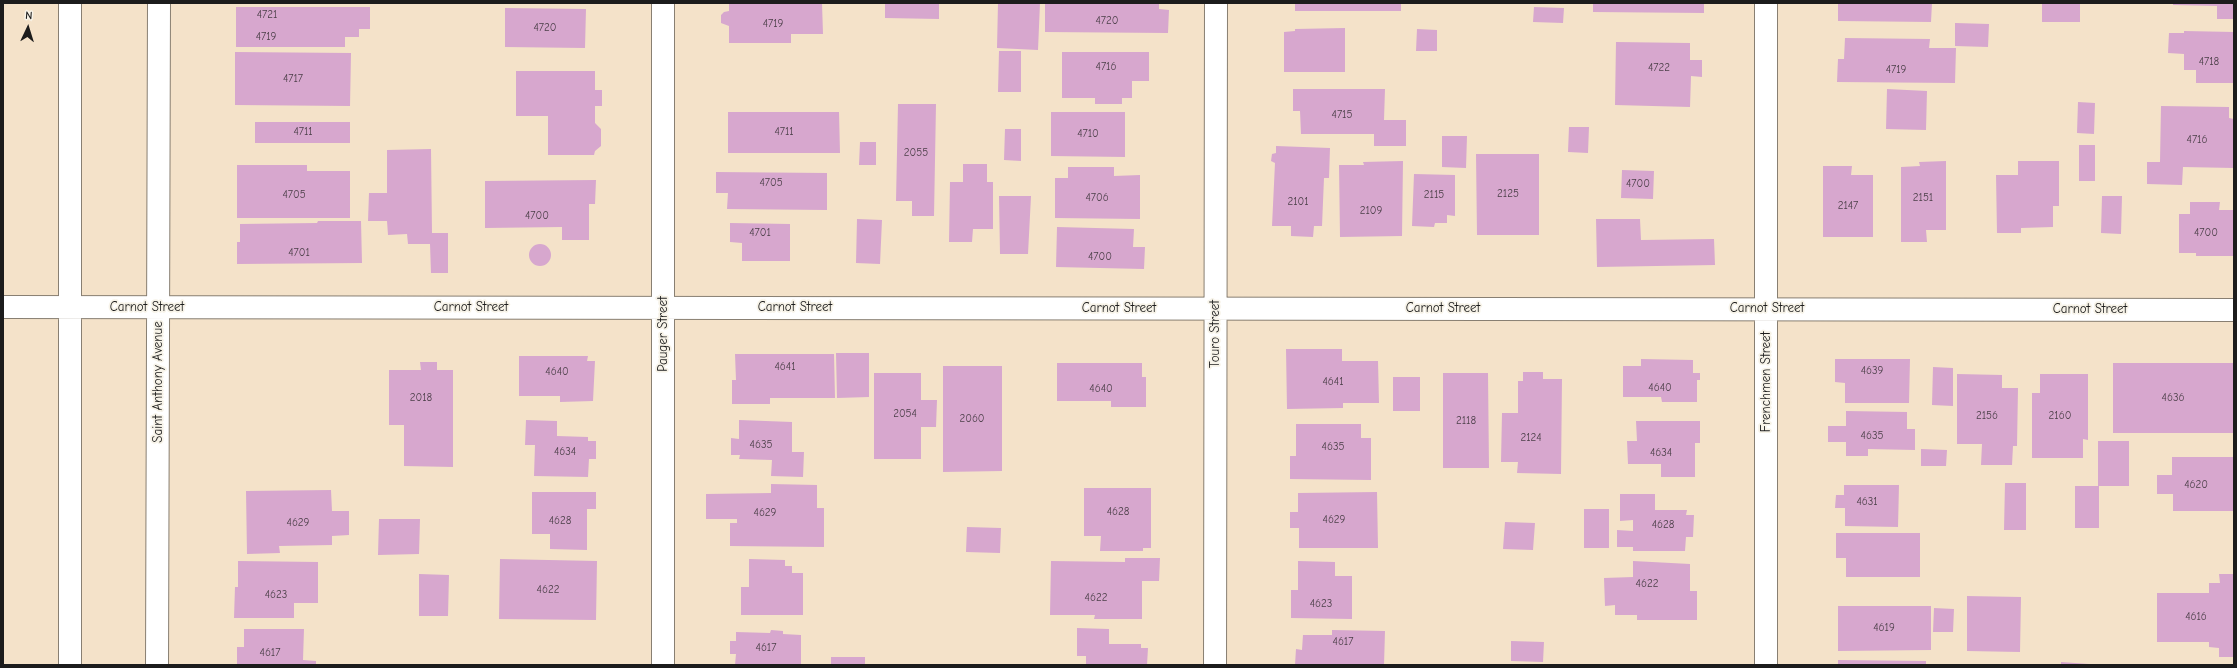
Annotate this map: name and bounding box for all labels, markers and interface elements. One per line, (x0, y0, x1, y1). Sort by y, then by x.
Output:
north arrow (8, 8, 48, 48)
house number: 4721 (257, 8, 277, 22)
text: N (25, 9, 33, 22)
house number: 4720 (1096, 14, 1118, 28)
house number: 4719 (763, 17, 783, 31)
house number: 4720 (534, 21, 556, 35)
house number: 4719 (256, 30, 276, 44)
house number: 4718 (2199, 55, 2219, 69)
house number: 4716 (1096, 60, 1116, 74)
house number: 4722 (1648, 61, 1670, 75)
house number: 4719 (1886, 63, 1906, 77)
house number: 4717 (283, 72, 303, 86)
house number: 4715 (1332, 108, 1352, 122)
house number: 4711 (293, 125, 313, 139)
house number: 4711 (774, 125, 794, 139)
house number: 4710 (1077, 127, 1099, 141)
house number: 4716 (2187, 133, 2207, 147)
house number: 2055 (904, 146, 928, 160)
house number: 4705 (759, 176, 783, 190)
house number: 4700 (1626, 177, 1650, 191)
house number: 2125 (1497, 187, 1519, 201)
house number: 4705 (282, 188, 306, 202)
house number: 2115 (1424, 188, 1444, 202)
house number: 4706 (1085, 191, 1109, 205)
house number: 2151 (1913, 191, 1933, 205)
house number: 2101 (1287, 195, 1309, 209)
house number: 2147 (1838, 199, 1858, 213)
house number: 2109 (1360, 204, 1382, 218)
house number: 4700 (525, 209, 549, 223)
house number: 4701 (749, 226, 771, 240)
house number: 4700 (2194, 226, 2218, 240)
house number: 4701 (288, 246, 310, 260)
house number: 4700 (1088, 250, 1112, 264)
street label: Pauger Street (655, 296, 671, 372)
street label: Carnot Street (110, 299, 184, 315)
street label: Carnot Street (434, 299, 508, 315)
street label: Carnot Street (758, 299, 832, 315)
street label: Carnot Street (1082, 300, 1156, 316)
street label: Touro Street (1207, 300, 1223, 368)
street label: Carnot Street (1406, 300, 1480, 316)
street label: Carnot Street (1730, 300, 1804, 316)
street label: Carnot Street (2053, 301, 2127, 317)
street label: Saint Anthony Avenue (150, 321, 166, 443)
street label: Frenchmen Street (1758, 332, 1774, 432)
house number: 4641 (775, 360, 795, 374)
house number: 4639 (1861, 364, 1883, 378)
house number: 4640 (545, 365, 569, 379)
house number: 4641 (1323, 375, 1343, 389)
house number: 4640 (1648, 381, 1672, 395)
house number: 4640 (1089, 382, 1113, 396)
house number: 2018 (410, 391, 432, 405)
house number: 4636 (2162, 391, 2184, 405)
house number: 2054 (893, 407, 917, 421)
house number: 2156 (1976, 409, 1998, 423)
house number: 2160 (2049, 409, 2071, 423)
house number: 2060 (959, 412, 985, 426)
house number: 2118 (1456, 414, 1476, 428)
house number: 4635 (1861, 429, 1883, 443)
house number: 2124 (1520, 431, 1542, 445)
house number: 4635 (750, 438, 772, 452)
house number: 4635 (1322, 440, 1344, 454)
house number: 4634 (554, 445, 576, 459)
house number: 4634 (1650, 446, 1672, 460)
house number: 4620 (2184, 478, 2208, 492)
house number: 4631 (1856, 495, 1878, 509)
house number: 4628 (1107, 505, 1129, 519)
house number: 4629 (754, 506, 776, 520)
house number: 4629 (1323, 513, 1345, 527)
house number: 4628 (549, 514, 571, 528)
house number: 4629 (287, 516, 309, 530)
house number: 4628 (1652, 518, 1674, 532)
house number: 4622 (1636, 577, 1658, 591)
house number: 4622 (537, 583, 559, 597)
house number: 4623 (265, 588, 287, 602)
house number: 4622 (1085, 591, 1107, 605)
house number: 4623 (1310, 597, 1332, 611)
house number: 4616 (2185, 610, 2207, 624)
house number: 4619 (1873, 621, 1895, 635)
house number: 4617 (1333, 635, 1353, 649)
house number: 4617 (756, 641, 776, 655)
house number: 4617 (260, 646, 280, 660)

